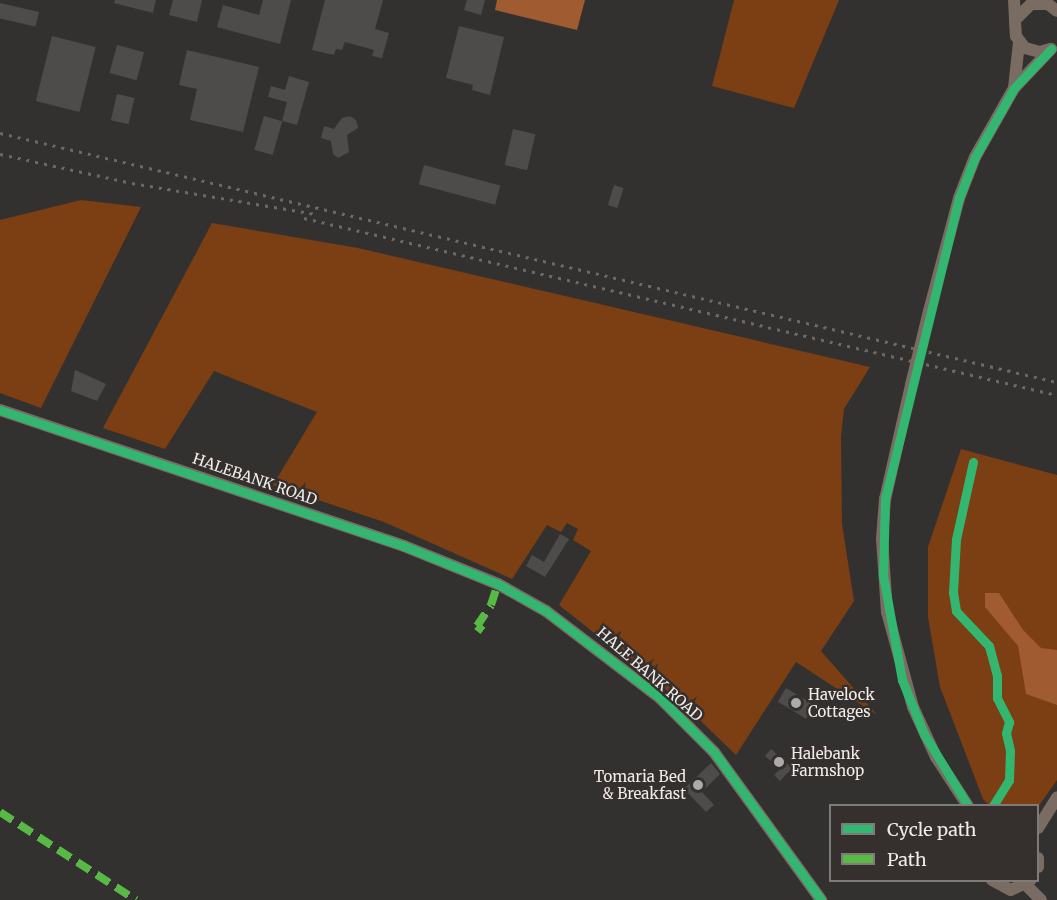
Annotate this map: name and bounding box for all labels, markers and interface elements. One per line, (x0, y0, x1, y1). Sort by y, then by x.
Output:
street label: HALEBANK ROAD (190, 449, 320, 509)
street label: HALE BANK ROAD (593, 623, 707, 725)
place label: Havelock Cottages (808, 685, 875, 720)
marker: Havelock Cottages (789, 696, 803, 710)
place label: Halebank Farmshop (791, 744, 864, 779)
marker: Halebank Farmshop (772, 755, 786, 769)
place label: Tomaria Bed & Breakfast (594, 767, 686, 802)
marker: Tomaria Bed & Breakfast (691, 778, 705, 792)
legend (829, 804, 1039, 882)
text: Cycle path (887, 818, 976, 841)
text: Path (887, 848, 927, 871)

